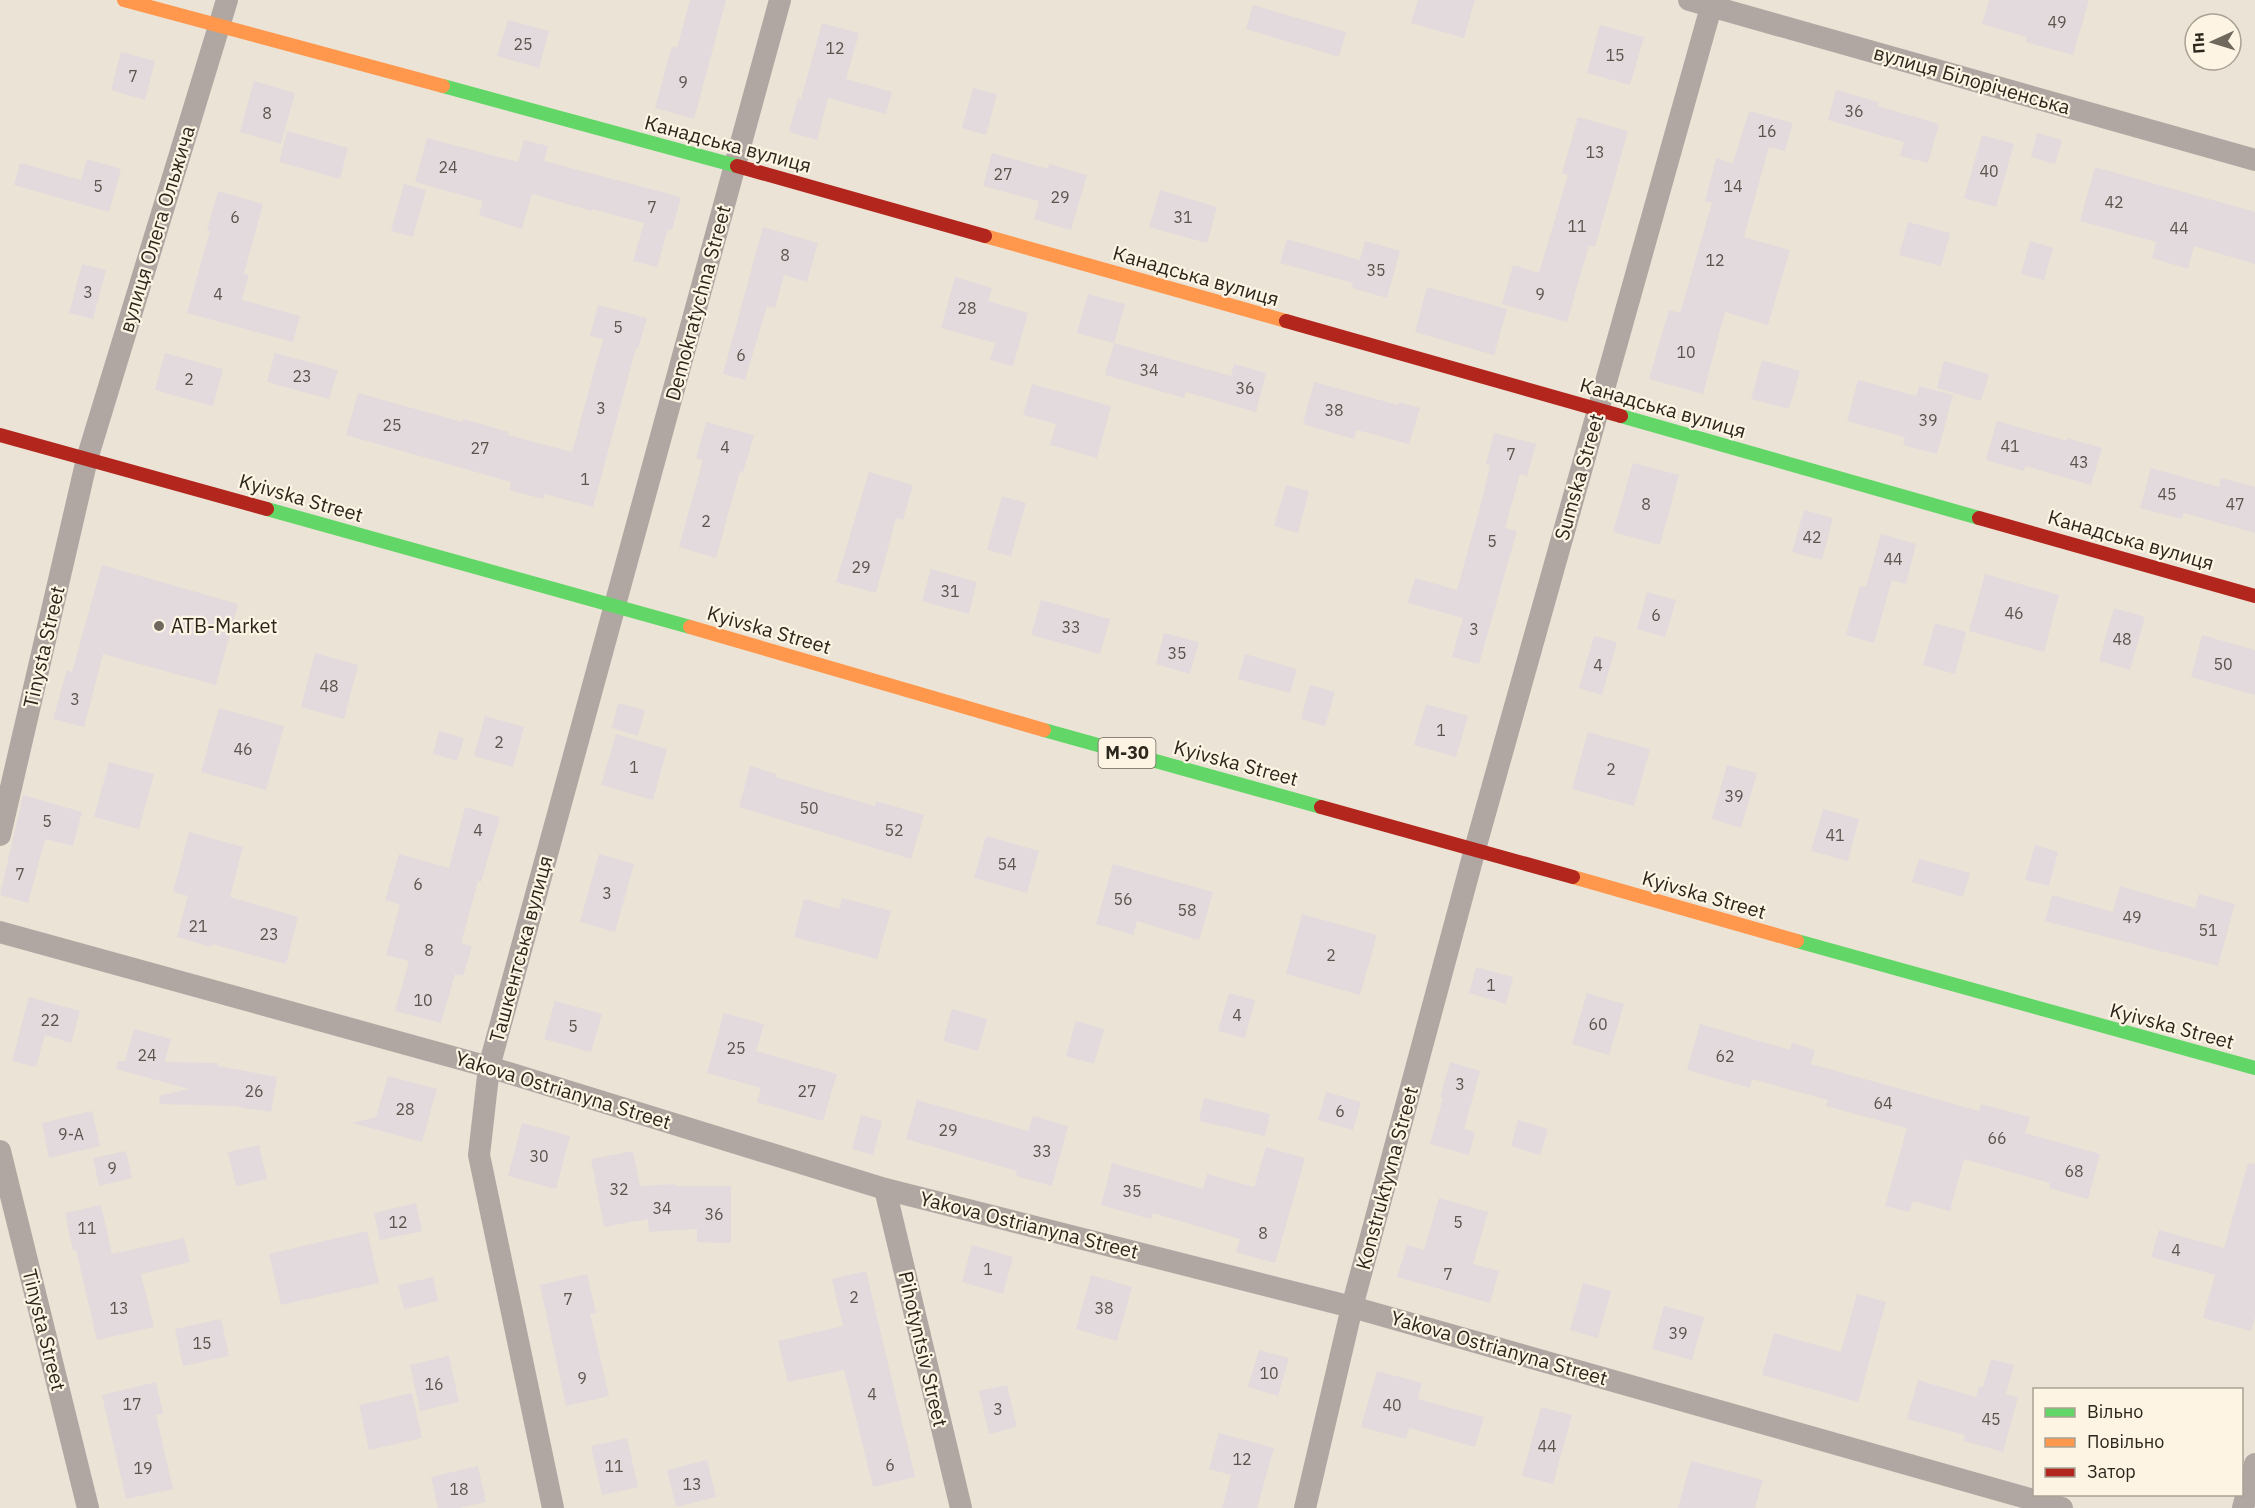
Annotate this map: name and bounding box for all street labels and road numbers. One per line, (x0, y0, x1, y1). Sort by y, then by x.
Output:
street label: вулиця Білоріченська (1871, 39, 2074, 121)
street label: Канадська вулиця (642, 108, 815, 179)
street label: вулиця Олега Ольжича (112, 122, 201, 336)
street label: Demokratychna Street (658, 202, 737, 404)
street label: Канадська вулиця (1110, 239, 1282, 312)
street label: Канадська вулиця (1577, 371, 1749, 444)
street label: Sumska Street (1548, 410, 1610, 543)
street label: Kyivska Street (236, 467, 366, 528)
street label: Канадська вулиця (2045, 503, 2217, 576)
street label: Tinysta Street (16, 583, 71, 711)
street label: Kyivska Street (704, 599, 834, 660)
street label: Kyivska Street (1171, 733, 1301, 792)
road number: М-30 (1098, 738, 1156, 768)
street label: Ташкентська вулиця (483, 852, 558, 1045)
street label: Kyivska Street (1639, 864, 1769, 925)
street label: Kyivska Street (2107, 996, 2237, 1055)
street label: Yakova Ostrianyna Street (452, 1044, 674, 1135)
street label: Konstruktyvna Street (1349, 1083, 1424, 1273)
street label: Yakova Ostrianyna Street (917, 1184, 1141, 1265)
street label: Tinysta Street (16, 1266, 73, 1394)
street label: Pihotyntsiv Street (892, 1268, 955, 1430)
street label: Yakova Ostrianyna Street (1388, 1304, 1611, 1391)

